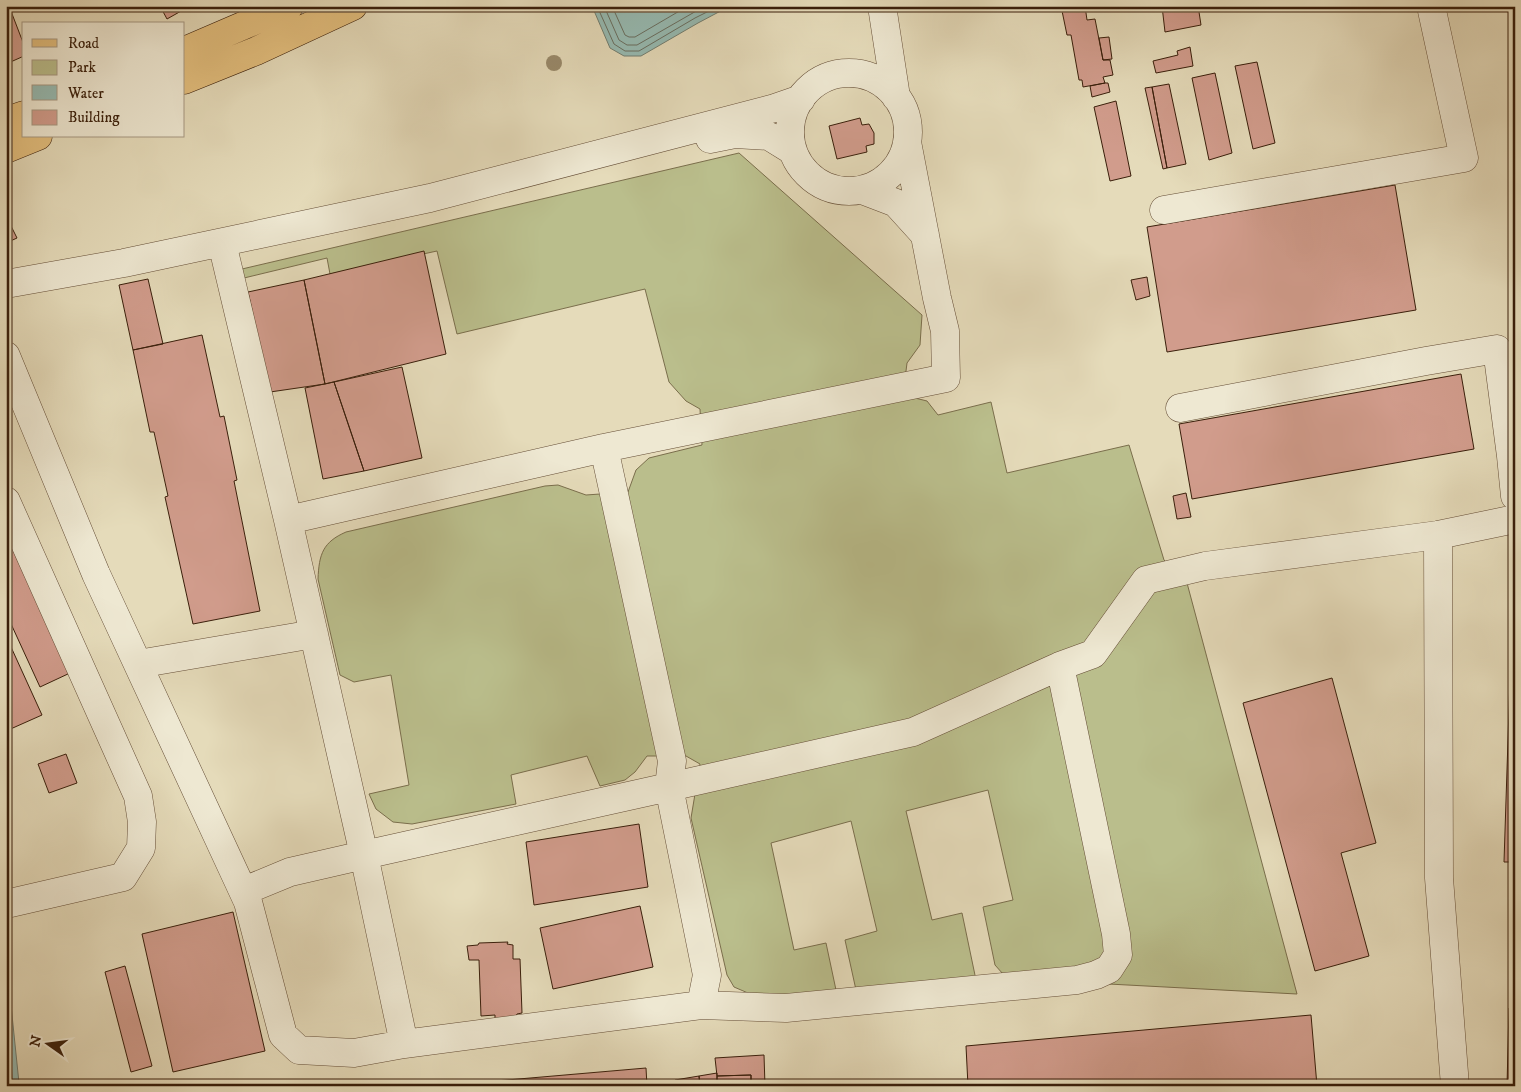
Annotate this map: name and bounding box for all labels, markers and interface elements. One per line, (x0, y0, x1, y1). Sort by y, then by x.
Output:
legend (22, 22, 185, 138)
text: Road (68, 34, 100, 53)
text: Park (68, 58, 97, 77)
text: Water (67, 84, 104, 103)
text: Building (68, 108, 120, 127)
north arrow (22, 1020, 72, 1070)
text: N (26, 1033, 47, 1049)

